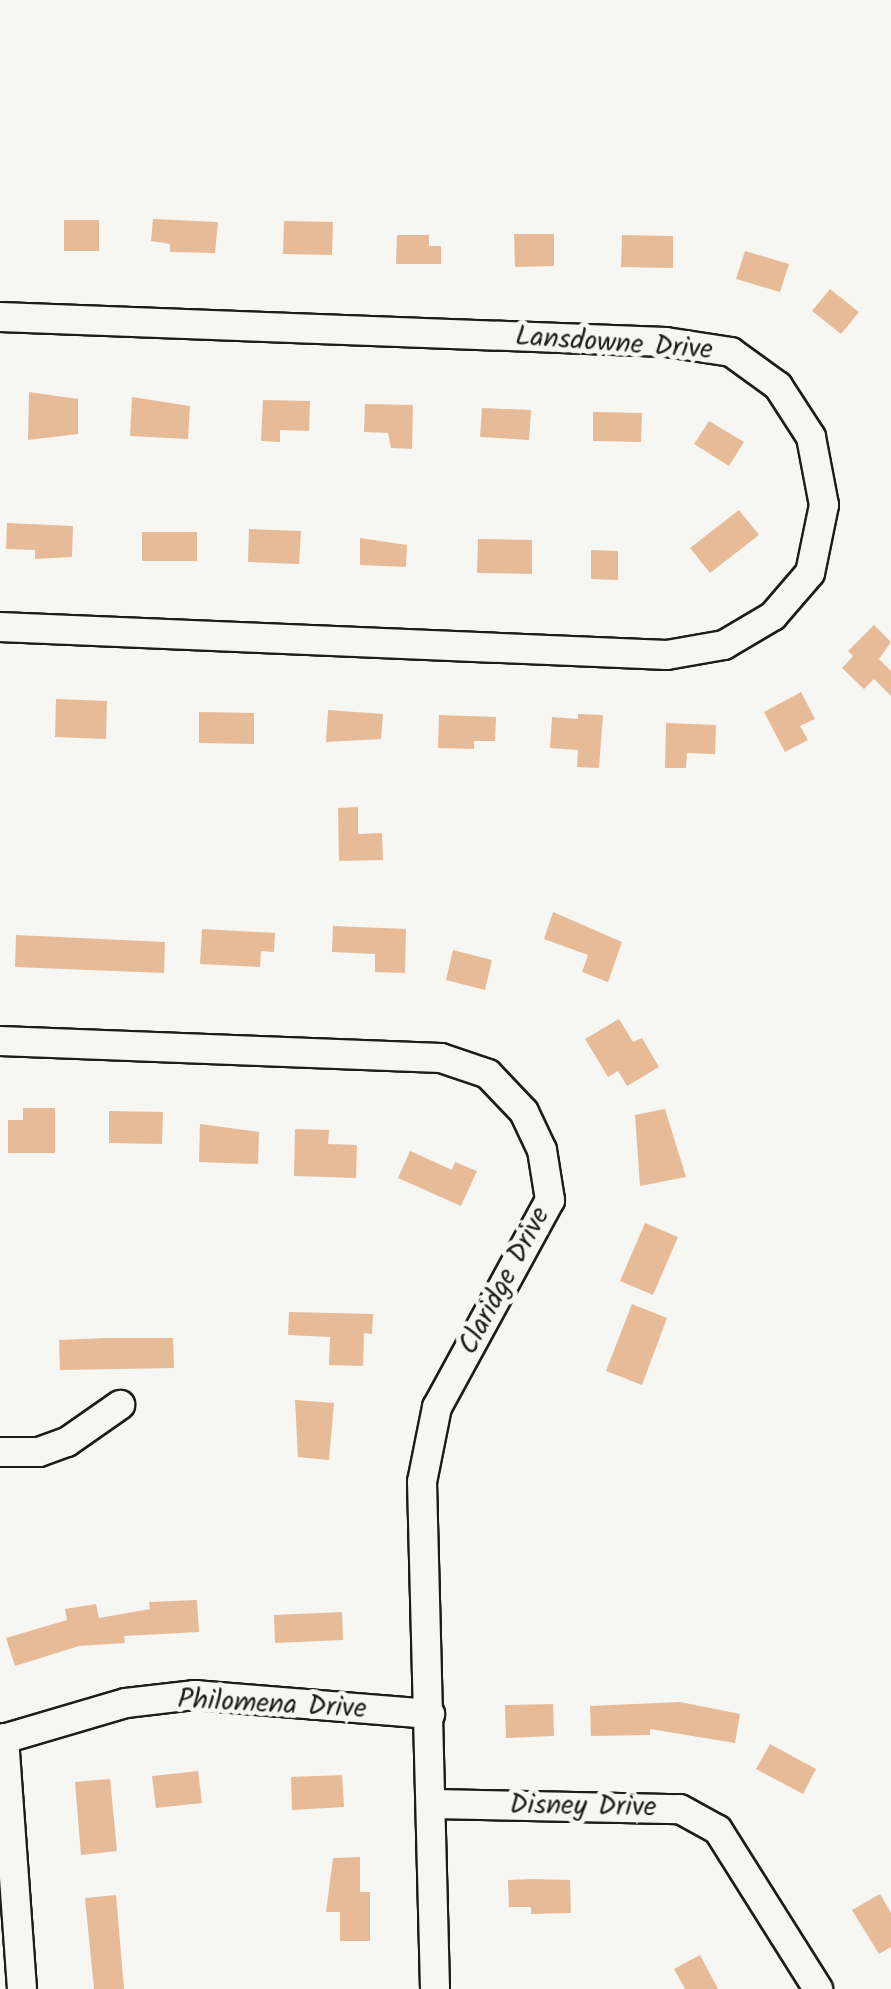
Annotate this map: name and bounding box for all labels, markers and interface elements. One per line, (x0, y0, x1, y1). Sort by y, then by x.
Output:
street label: Lansdowne Drive (514, 320, 714, 368)
street label: Claridge Drive (452, 1202, 558, 1360)
street label: Philomena Drive (177, 1683, 367, 1727)
street label: Disney Drive (509, 1789, 657, 1825)

